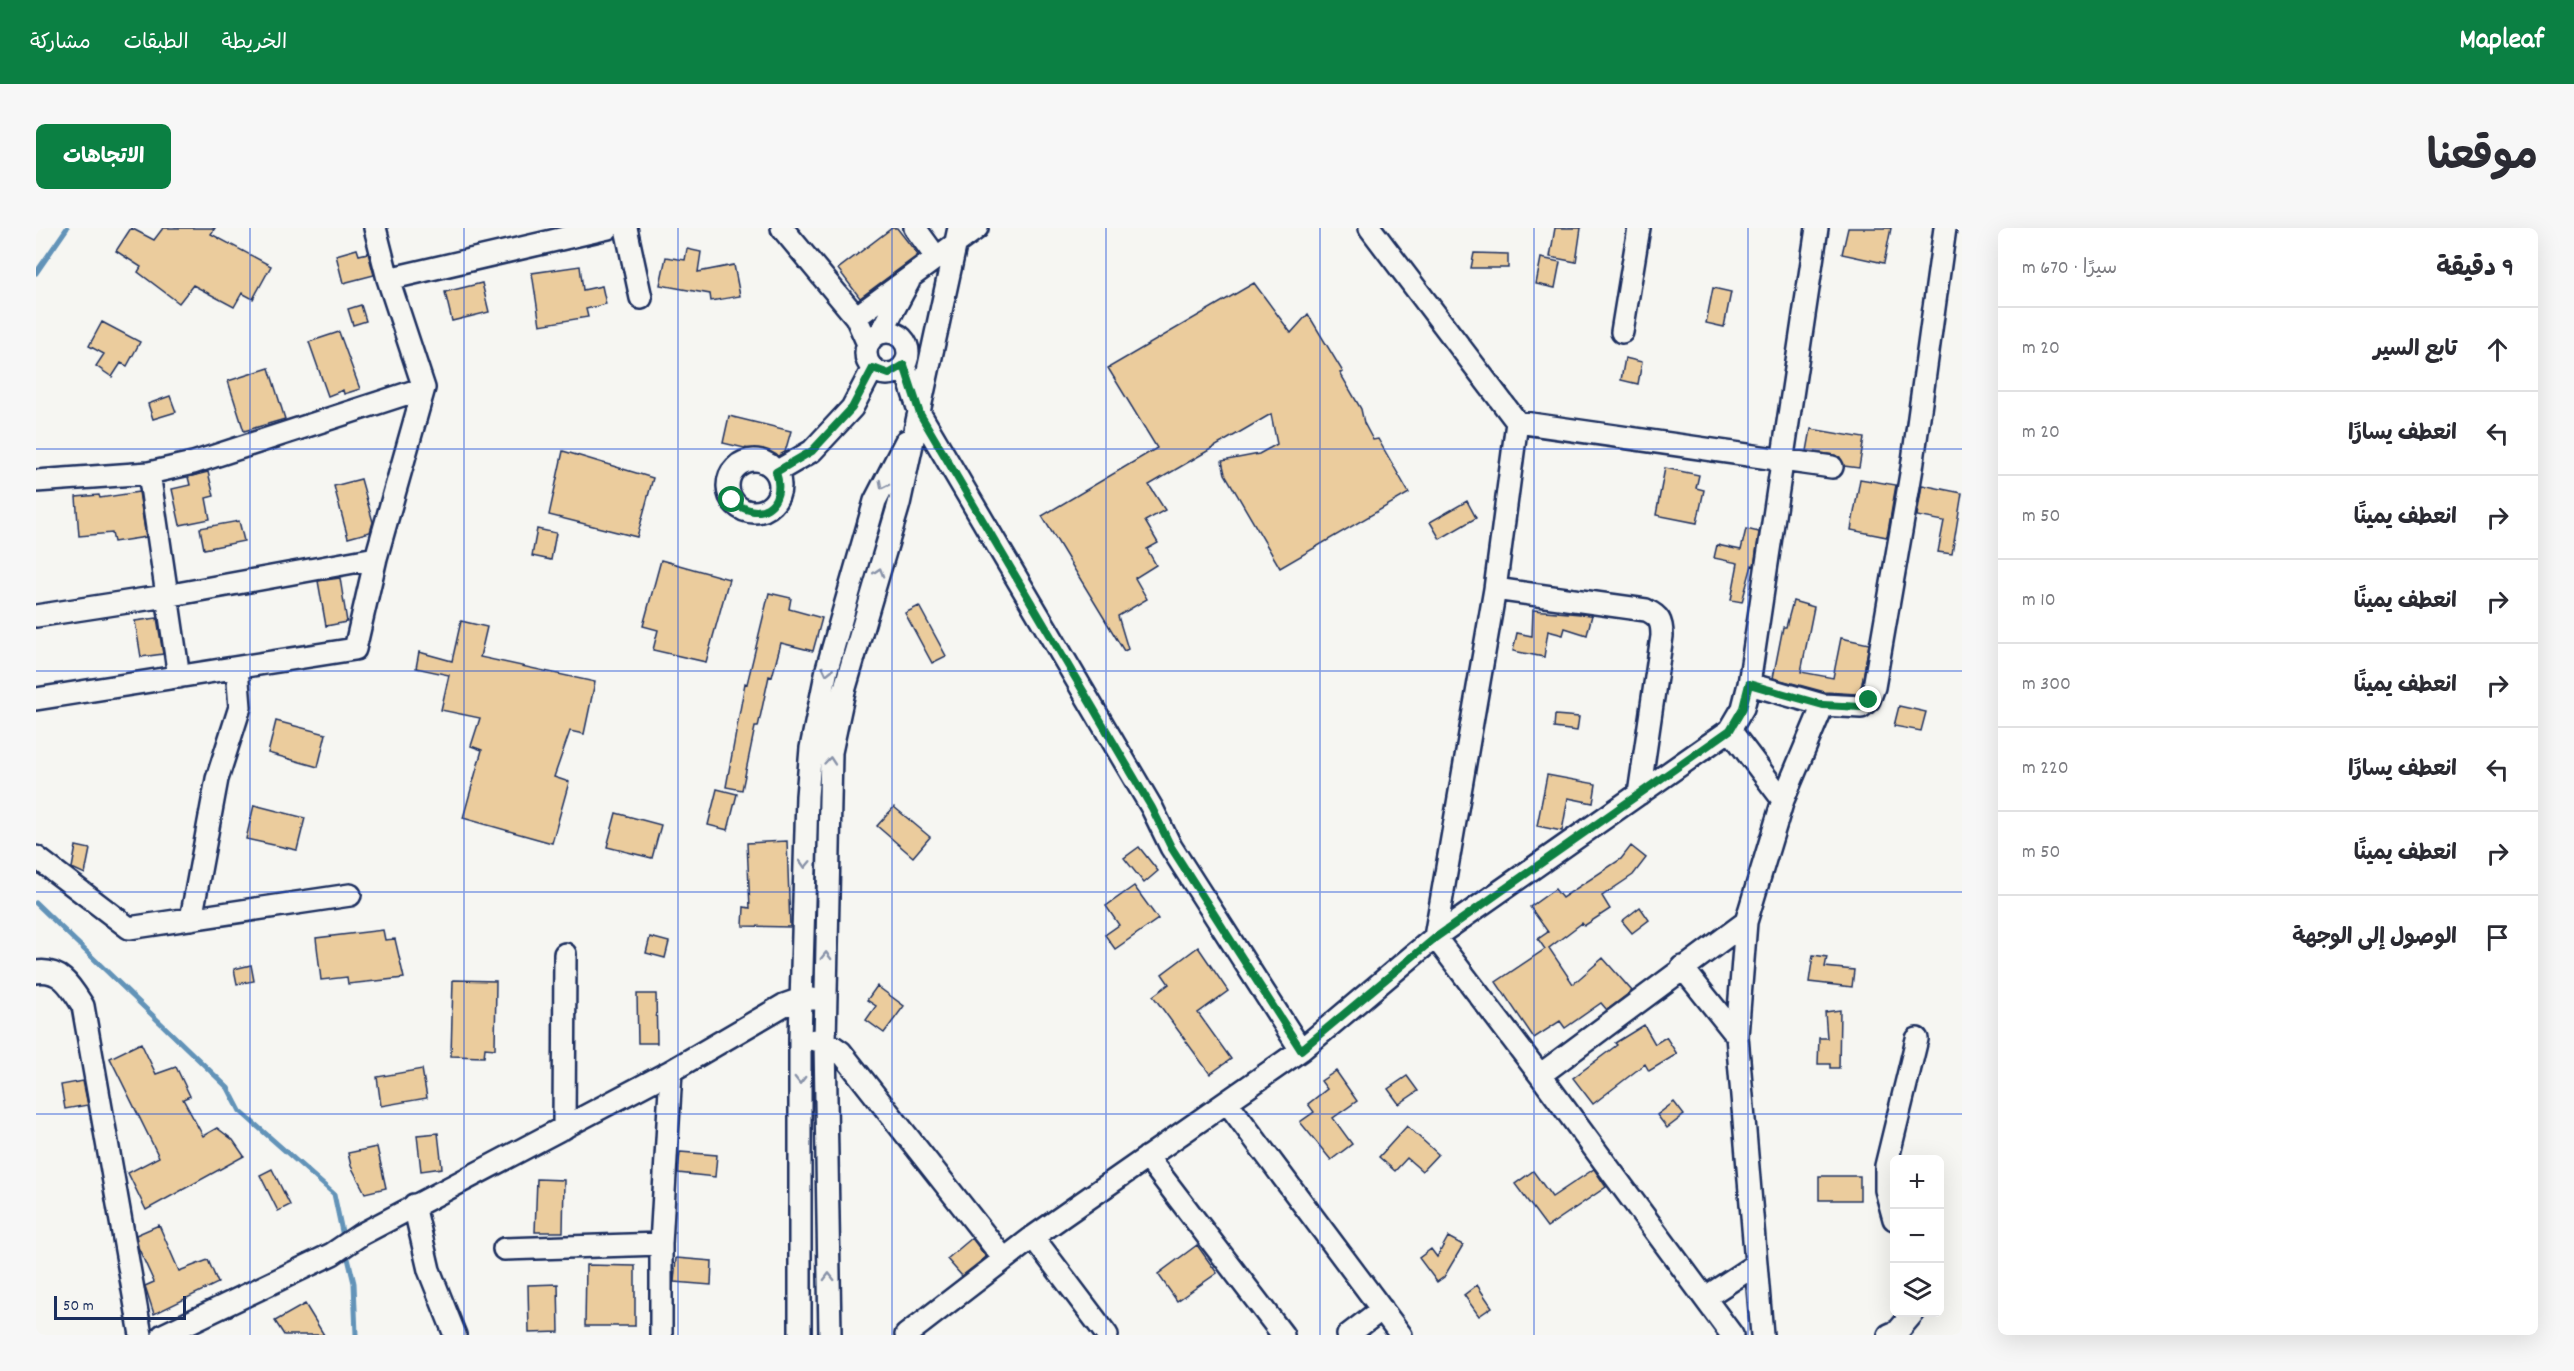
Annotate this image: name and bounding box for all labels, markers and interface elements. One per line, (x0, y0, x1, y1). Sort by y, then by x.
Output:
text: Mapleaf (2460, 22, 2544, 62)
text: مشاركة (30, 29, 91, 59)
text: الطبقات (124, 29, 189, 59)
text: الخريطة (222, 29, 287, 59)
button: الاتجاهات (36, 124, 171, 189)
text: موقعنا (2427, 130, 2538, 190)
text: 9 دقيقة (2436, 251, 2514, 288)
text: سيرًا · 670 m (2022, 255, 2117, 283)
icon: ahead (2481, 333, 2514, 366)
text: 20 m (2022, 335, 2060, 363)
text: تابع السير (2374, 335, 2457, 366)
icon: left (2481, 417, 2514, 450)
text: 20 m (2022, 419, 2060, 447)
text: انعطف يسارًا (2348, 419, 2457, 450)
one-way arrow (879, 478, 890, 489)
route start (718, 486, 744, 512)
icon: right (2481, 501, 2514, 534)
text: 50 m (2022, 503, 2061, 531)
text: انعطف يمينًا (2354, 503, 2457, 534)
one-way arrow (872, 567, 884, 578)
icon: right (2481, 585, 2514, 618)
text: 10 m (2022, 587, 2056, 615)
text: انعطف يمينًا (2354, 587, 2457, 618)
one-way arrow (821, 666, 834, 676)
icon: right (2481, 669, 2514, 702)
text: 300 m (2022, 671, 2071, 699)
text: انعطف يمينًا (2354, 671, 2457, 702)
route end (1855, 686, 1881, 712)
icon: left (2481, 753, 2514, 786)
text: 220 m (2022, 755, 2069, 783)
text: انعطف يسارًا (2348, 755, 2457, 786)
one-way arrow (823, 756, 836, 765)
icon: right (2481, 837, 2514, 870)
text: 50 m (2022, 839, 2061, 867)
text: انعطف يمينًا (2354, 839, 2457, 870)
one-way arrow (799, 860, 811, 869)
icon: arrive (2481, 921, 2514, 954)
text: الوصول إلى الوجهة (2292, 923, 2457, 954)
one-way arrow (820, 951, 832, 960)
one-way arrow (794, 1075, 806, 1084)
map controls (1890, 1155, 1944, 1317)
button: + (1890, 1155, 1944, 1209)
button: − (1890, 1209, 1944, 1263)
button: layers (1890, 1263, 1944, 1317)
one-way arrow (823, 1272, 835, 1281)
scale bar (54, 1293, 186, 1320)
text: 50 m (63, 1295, 94, 1318)

